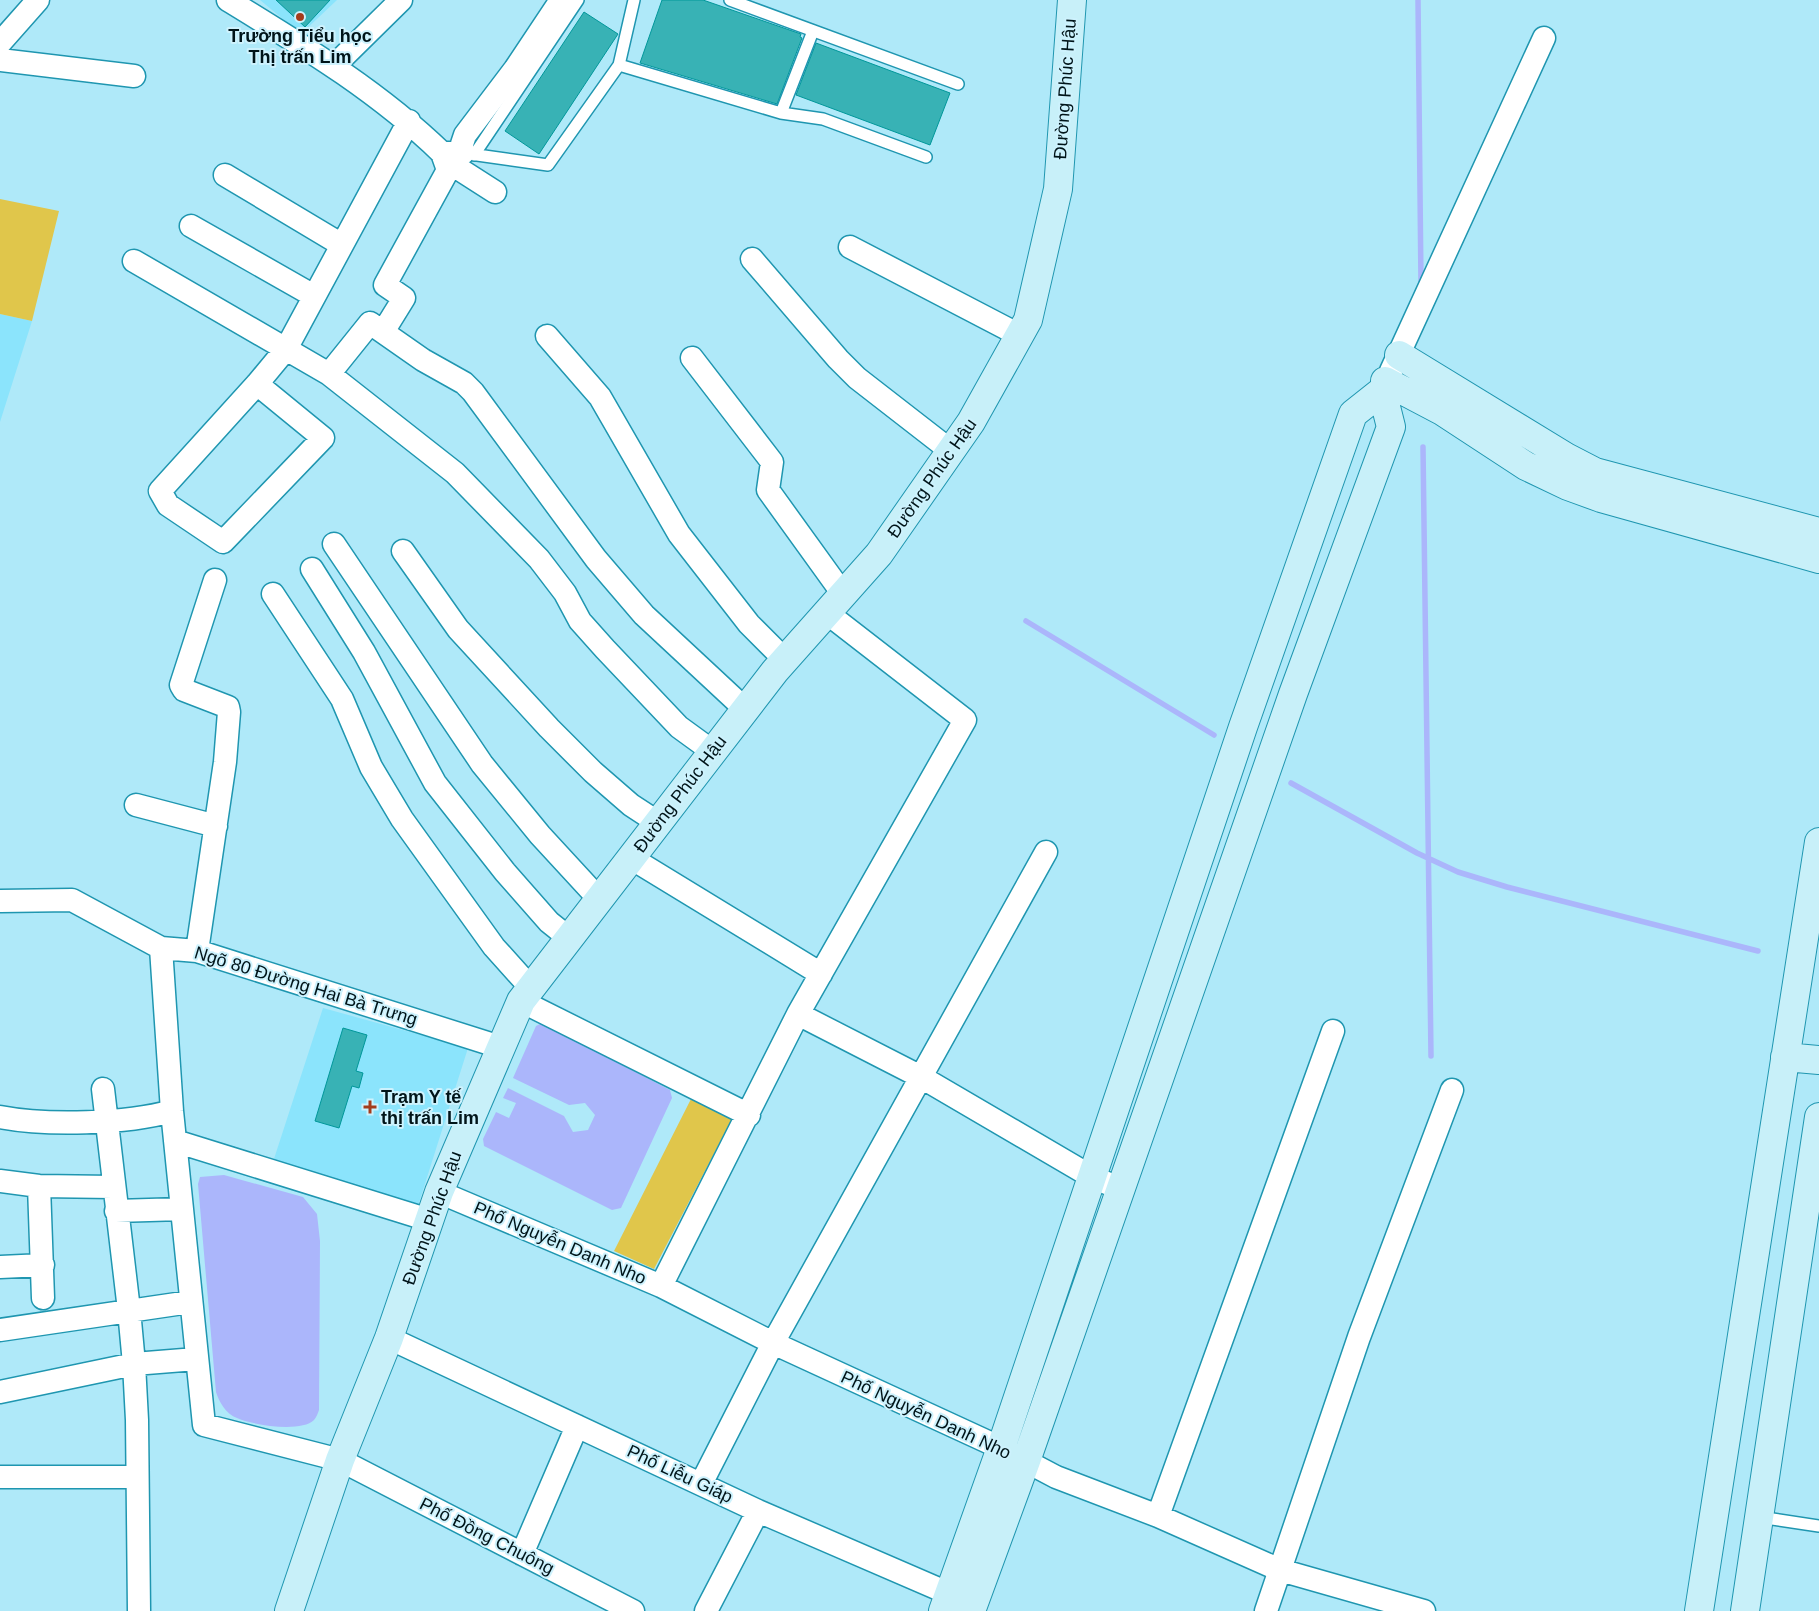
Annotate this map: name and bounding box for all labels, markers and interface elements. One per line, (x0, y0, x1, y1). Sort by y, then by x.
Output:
marker: Trường Tiểu học Thị trấn Lim (294, 11, 306, 23)
street label: Đường Phúc Hậu (1050, 18, 1080, 160)
place label: Trường Tiểu học Thị trấn Lim (228, 26, 372, 67)
street label: Đường Phúc Hậu (883, 415, 981, 541)
street label: Đường Phúc Hậu (630, 732, 730, 856)
street label: Ngõ 80 Đường Hai Bà Trưng (192, 943, 420, 1029)
place label: Trạm Y tế thị trấn Lim (381, 1087, 479, 1128)
marker: Trạm Y tế thị trấn Lim (363, 1100, 377, 1114)
street label: Đường Phúc Hậu (399, 1148, 465, 1288)
street label: Phố Nguyễn Danh Nho (471, 1197, 650, 1288)
street label: Phố Nguyễn Danh Nho (838, 1366, 1015, 1463)
street label: Phố Liễu Giáp (624, 1440, 736, 1507)
street label: Phố Đồng Chuông (416, 1493, 558, 1579)

